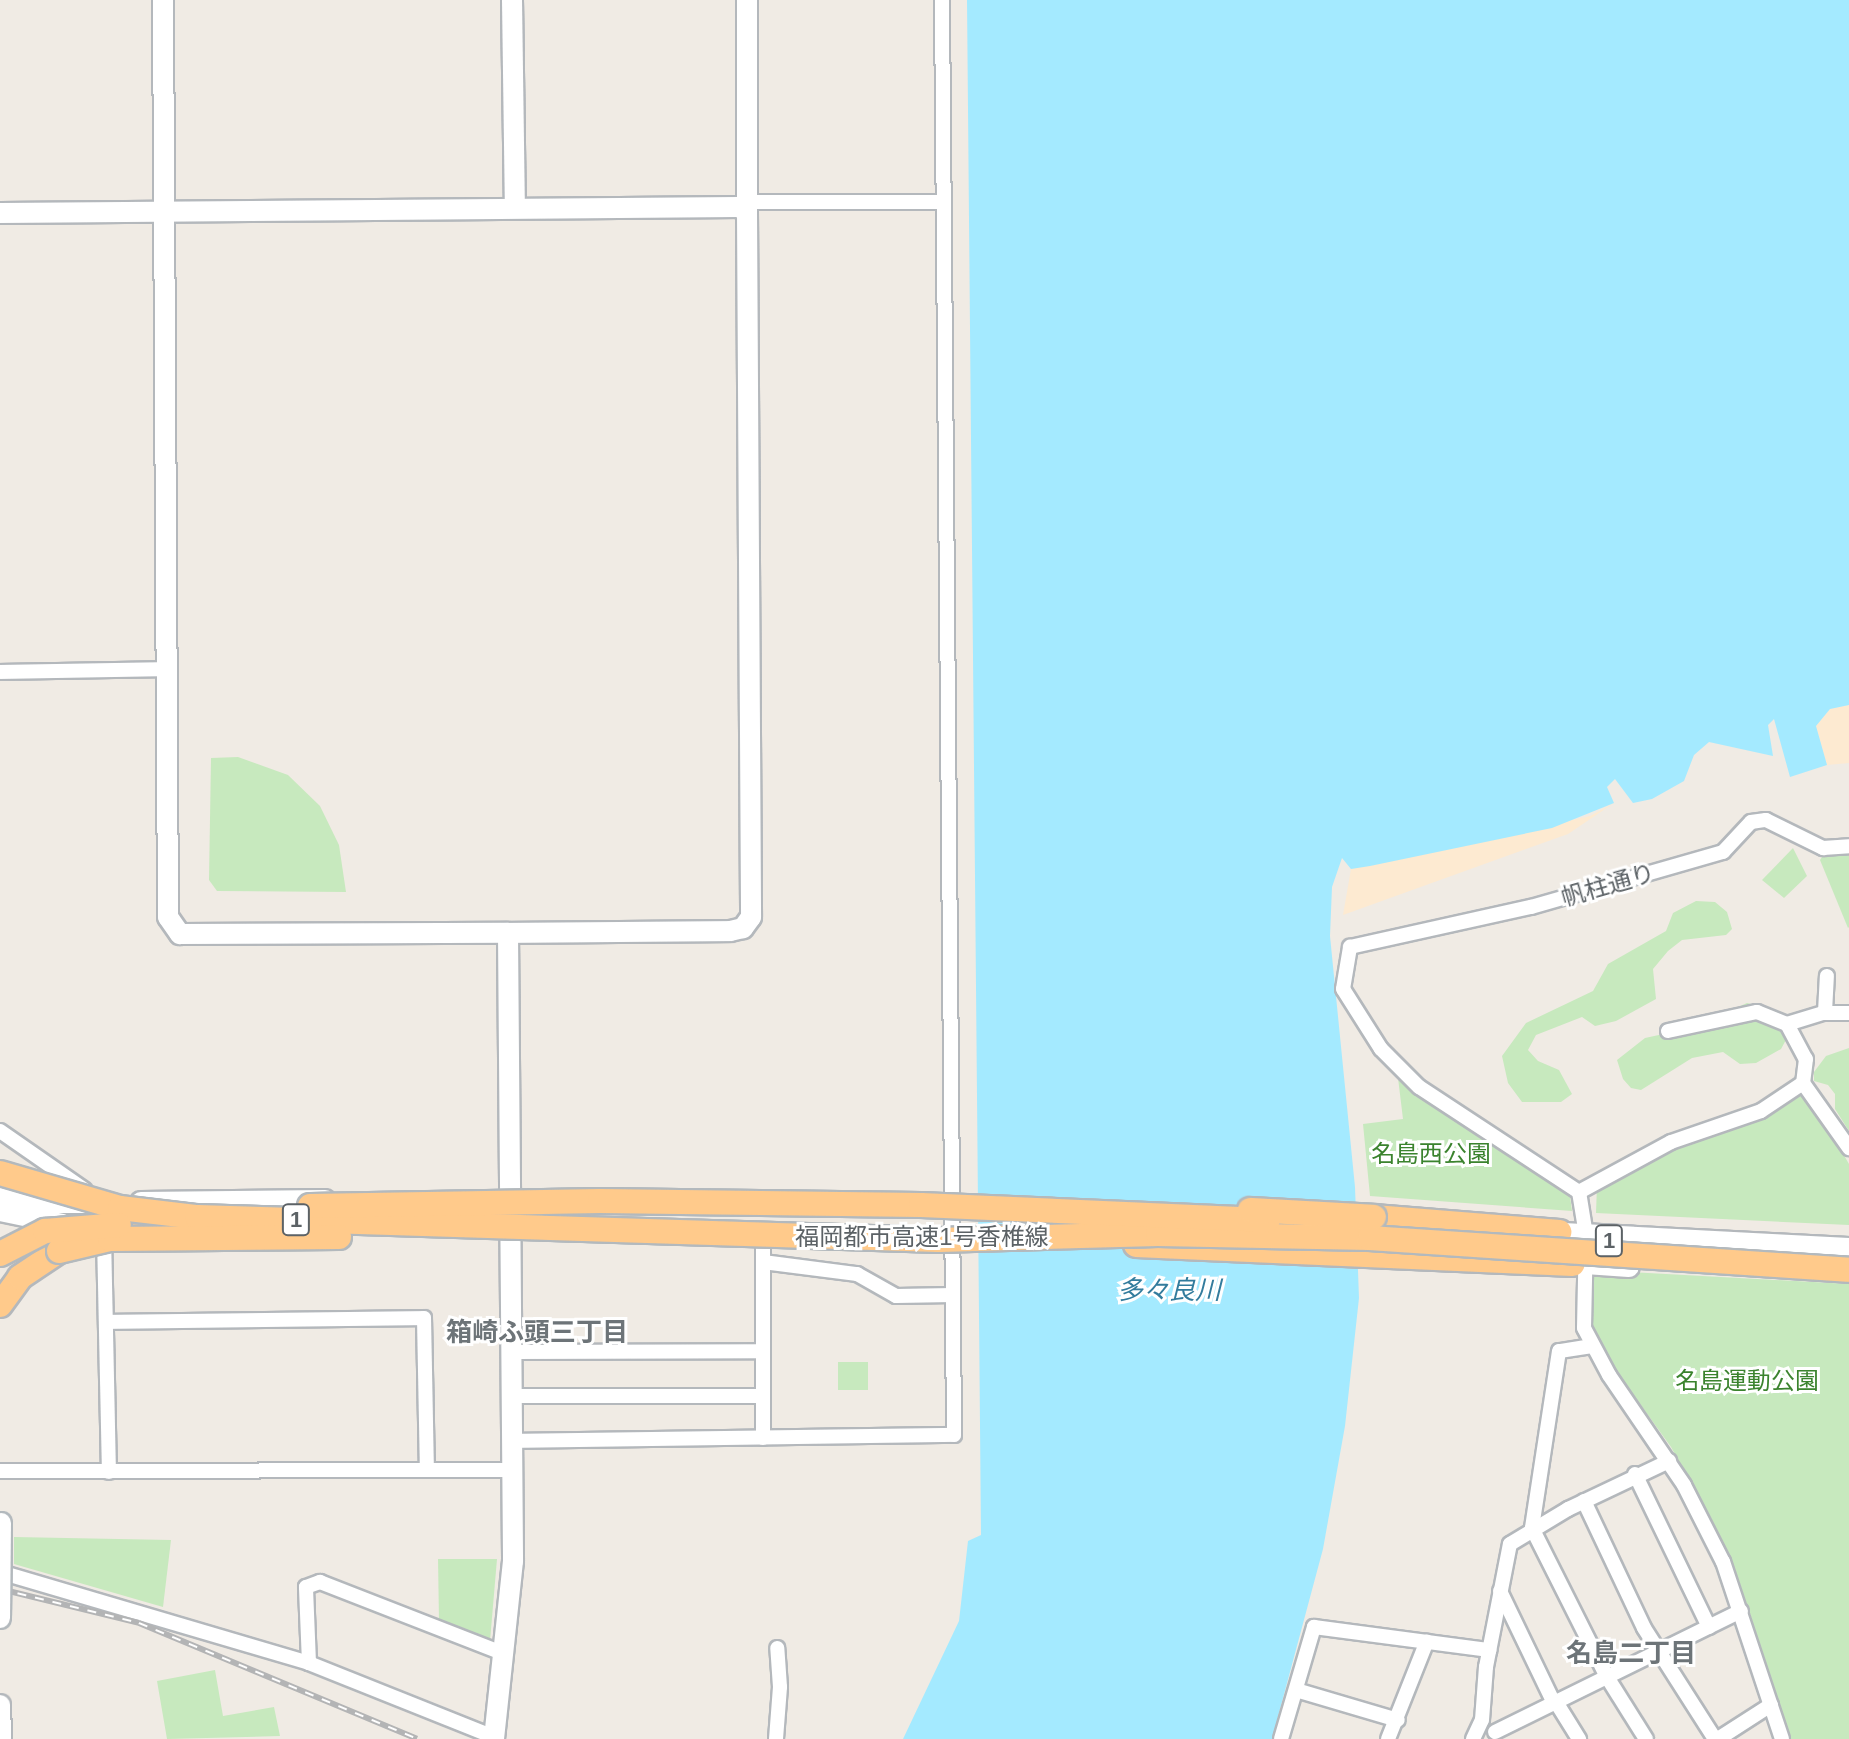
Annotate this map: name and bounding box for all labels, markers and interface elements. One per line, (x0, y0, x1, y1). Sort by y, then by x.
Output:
street label: 帆柱通り (1558, 858, 1658, 912)
park label: 名島西公園 (1371, 1140, 1491, 1168)
road number: 1 (280, 1202, 312, 1238)
street label: 福岡都市高速1号香椎線 (795, 1223, 1049, 1251)
road number: 1 (1593, 1223, 1625, 1259)
water label: 多々良川 (1117, 1275, 1221, 1307)
district label: 箱崎ふ頭三丁目 (446, 1317, 628, 1349)
park label: 名島運動公園 (1675, 1367, 1819, 1395)
district label: 名島二丁目 (1566, 1638, 1696, 1670)

